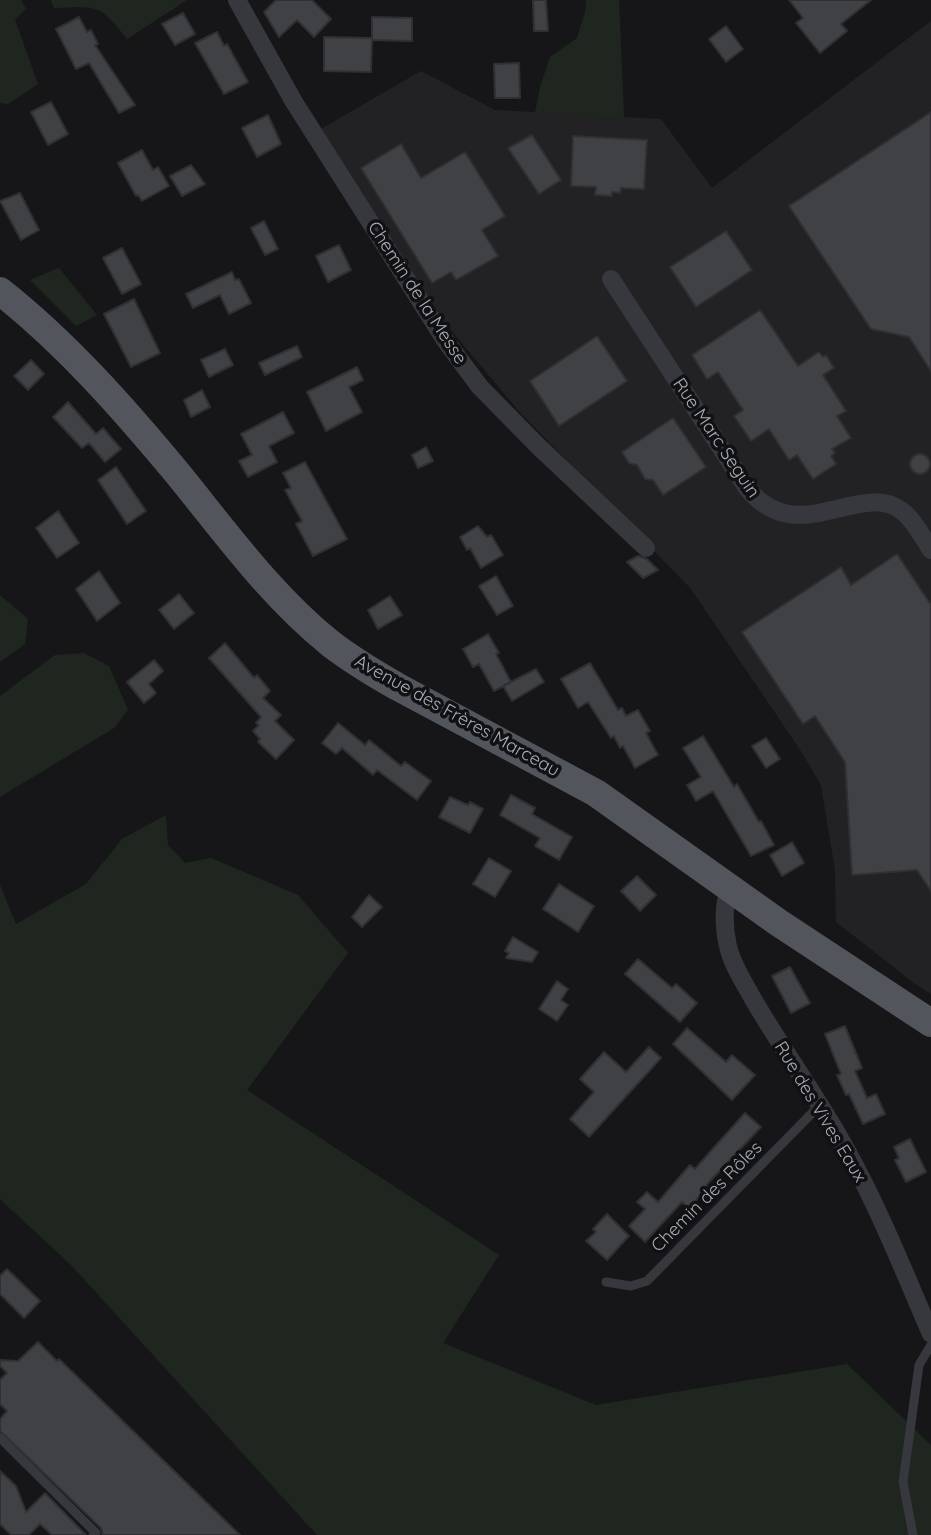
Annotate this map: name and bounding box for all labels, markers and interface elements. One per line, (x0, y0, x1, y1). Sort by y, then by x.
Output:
street label: Chemin de la Messe (363, 218, 471, 368)
street label: Rue Marc Seguin (668, 374, 764, 502)
street label: Avenue des Frères Marceau (351, 651, 563, 781)
street label: Rue des Vives Eaux (769, 1038, 871, 1186)
street label: Chemin des Rôles (647, 1137, 767, 1257)

